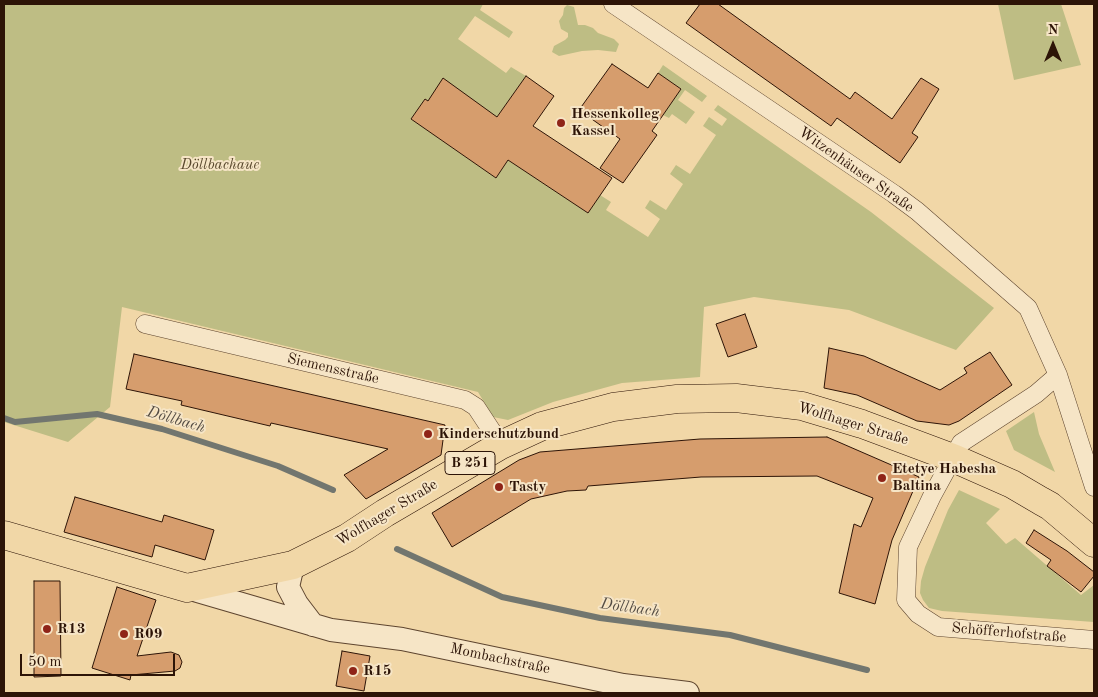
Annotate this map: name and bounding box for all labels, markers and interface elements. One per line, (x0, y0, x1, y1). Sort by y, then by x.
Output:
north arrow (1028, 20, 1078, 70)
text: N (1048, 23, 1058, 37)
place label: Hessenkolleg Kassel (571, 105, 659, 140)
marker: Hessenkolleg Kassel (555, 117, 567, 129)
street label: Witzenhäuser Straße (795, 123, 917, 217)
park label: Döllbachaue (181, 156, 259, 174)
street label: Siemensstraße (285, 350, 381, 388)
street label: Wolfhager Straße (795, 399, 911, 449)
water label: Döllbach (145, 403, 207, 437)
place label: Kinderschutzbund (438, 425, 559, 443)
marker: Kinderschutzbund (422, 428, 434, 440)
road number: B 251 (445, 452, 495, 474)
place label: Etetye Habesha Baltina (892, 460, 996, 495)
marker: Etetye Habesha Baltina (876, 472, 888, 484)
street label: Wolfhager Straße (333, 476, 441, 550)
place label: Tasty (509, 478, 546, 496)
marker: Tasty (493, 481, 505, 493)
water label: Döllbach (599, 594, 661, 622)
street label: Schöfferhofstraße (951, 619, 1067, 647)
place label: R13 (57, 620, 85, 638)
marker: R13 (41, 623, 53, 635)
place label: R09 (134, 625, 162, 643)
marker: R09 (118, 628, 130, 640)
street label: Mombachstraße (448, 640, 552, 678)
scale bar (22, 644, 178, 676)
text: 50 m (28, 655, 62, 670)
place label: R15 (363, 662, 391, 680)
marker: R15 (347, 665, 359, 677)

